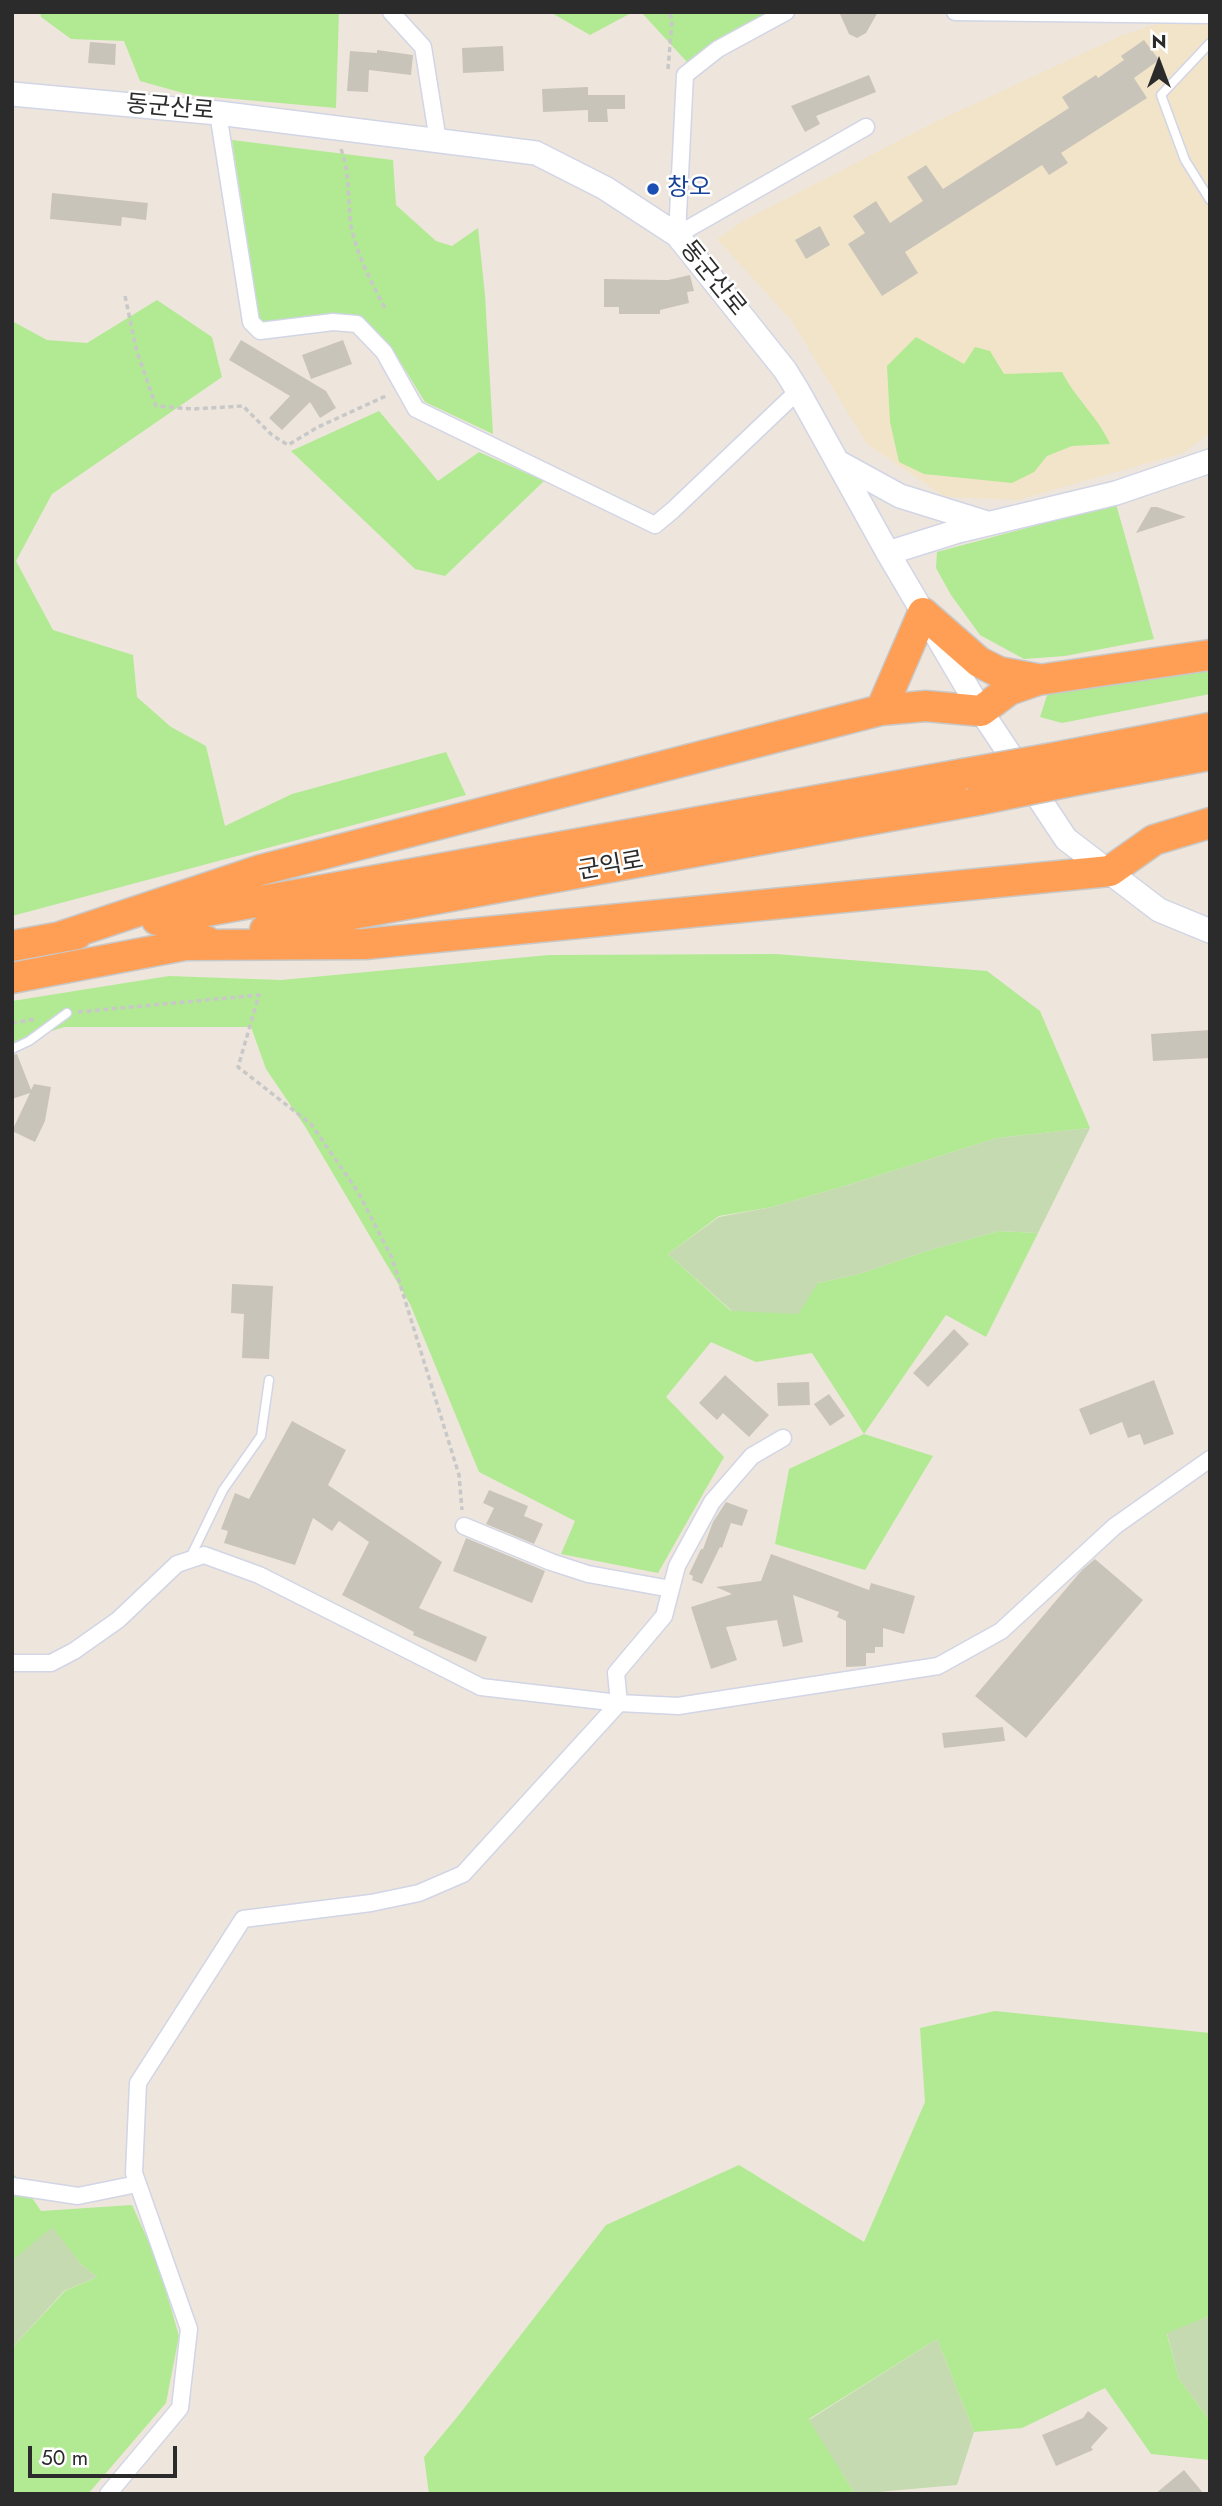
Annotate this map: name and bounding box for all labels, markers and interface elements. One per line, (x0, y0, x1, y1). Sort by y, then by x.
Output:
north arrow (1124, 28, 1194, 98)
text: N (1151, 28, 1167, 55)
street label: 동군산로 (125, 91, 215, 127)
place label: 창오 (667, 175, 711, 203)
marker: 창오 (645, 181, 661, 197)
street label: 동군산로 (673, 236, 751, 322)
street label: 군익로 (576, 847, 646, 887)
scale bar (32, 2432, 180, 2476)
text: 50 m (41, 2443, 88, 2473)

